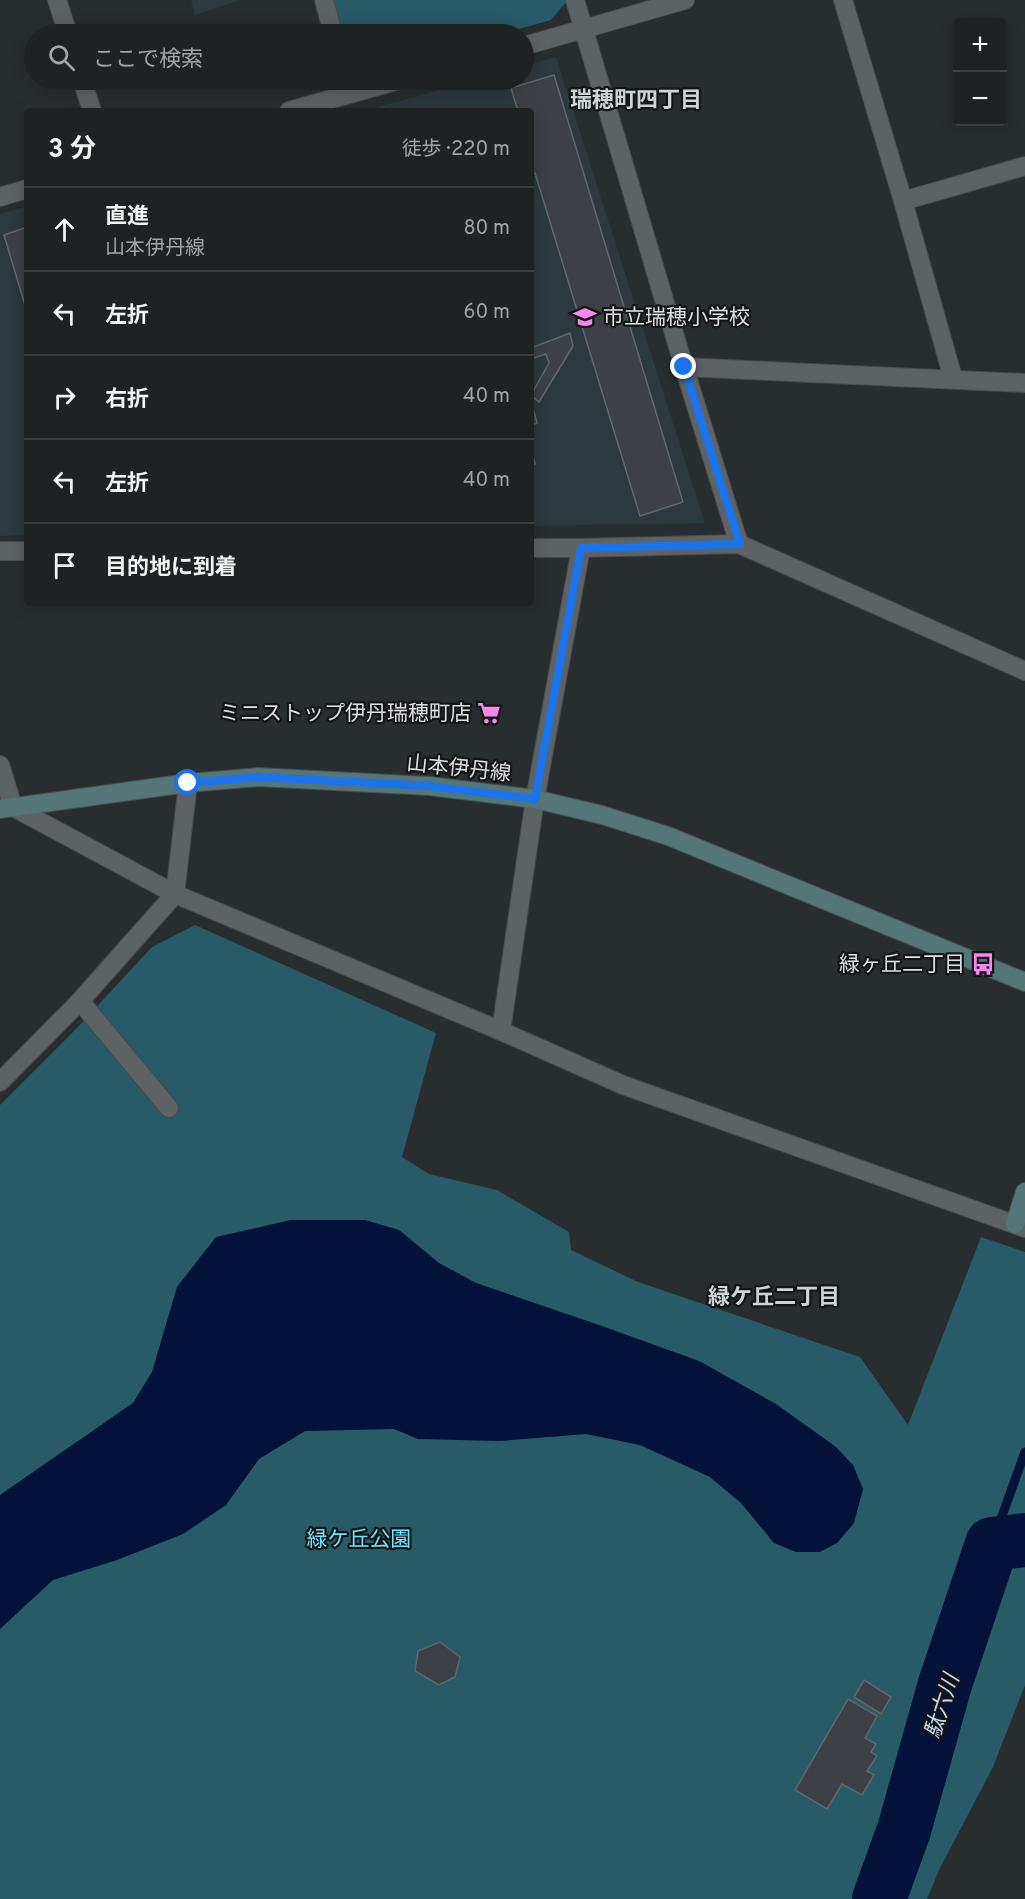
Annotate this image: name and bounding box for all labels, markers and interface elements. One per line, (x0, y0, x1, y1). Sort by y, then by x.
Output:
map controls (953, 18, 1007, 126)
button: + (953, 18, 1007, 72)
search box (24, 24, 534, 90)
icon: search (45, 41, 78, 74)
text: ここで検索 (93, 47, 203, 74)
button: − (953, 72, 1007, 126)
district label: 瑞穂町四丁目 (570, 88, 702, 115)
text: 3 分 (48, 134, 96, 167)
text: 徒歩 · 220 m (402, 137, 510, 163)
text: 直進 (105, 204, 149, 231)
icon: ahead (48, 213, 81, 246)
text: 80 m (464, 216, 510, 242)
text: 山本伊丹線 (105, 236, 205, 262)
icon: left (48, 297, 81, 330)
text: 60 m (464, 300, 510, 326)
text: 左折 (105, 303, 149, 330)
school or university icon: 市立瑞穂小学校 (572, 304, 598, 330)
place label: 市立瑞穂小学校 (603, 305, 750, 332)
route end (670, 353, 696, 379)
icon: right (48, 381, 81, 414)
text: 40 m (463, 384, 510, 410)
text: 右折 (105, 387, 149, 414)
icon: left (48, 465, 81, 498)
text: 40 m (463, 468, 510, 494)
text: 左折 (105, 471, 149, 498)
icon: arrive (48, 549, 81, 582)
text: 目的地に到着 (105, 555, 237, 582)
supermarket icon: ミニストップ伊丹瑞穂町店 (476, 700, 502, 726)
place label: ミニストップ伊丹瑞穂町店 (219, 701, 471, 728)
street label: 山本伊丹線 (405, 751, 512, 788)
route start (174, 769, 200, 795)
bus stop icon: 緑ヶ丘二丁目 (970, 951, 996, 977)
place label: 緑ヶ丘二丁目 (839, 952, 965, 979)
district label: 緑ケ丘二丁目 (708, 1285, 840, 1312)
park label: 緑ケ丘公園 (307, 1527, 412, 1554)
water label: 駄六川 (920, 1669, 967, 1742)

